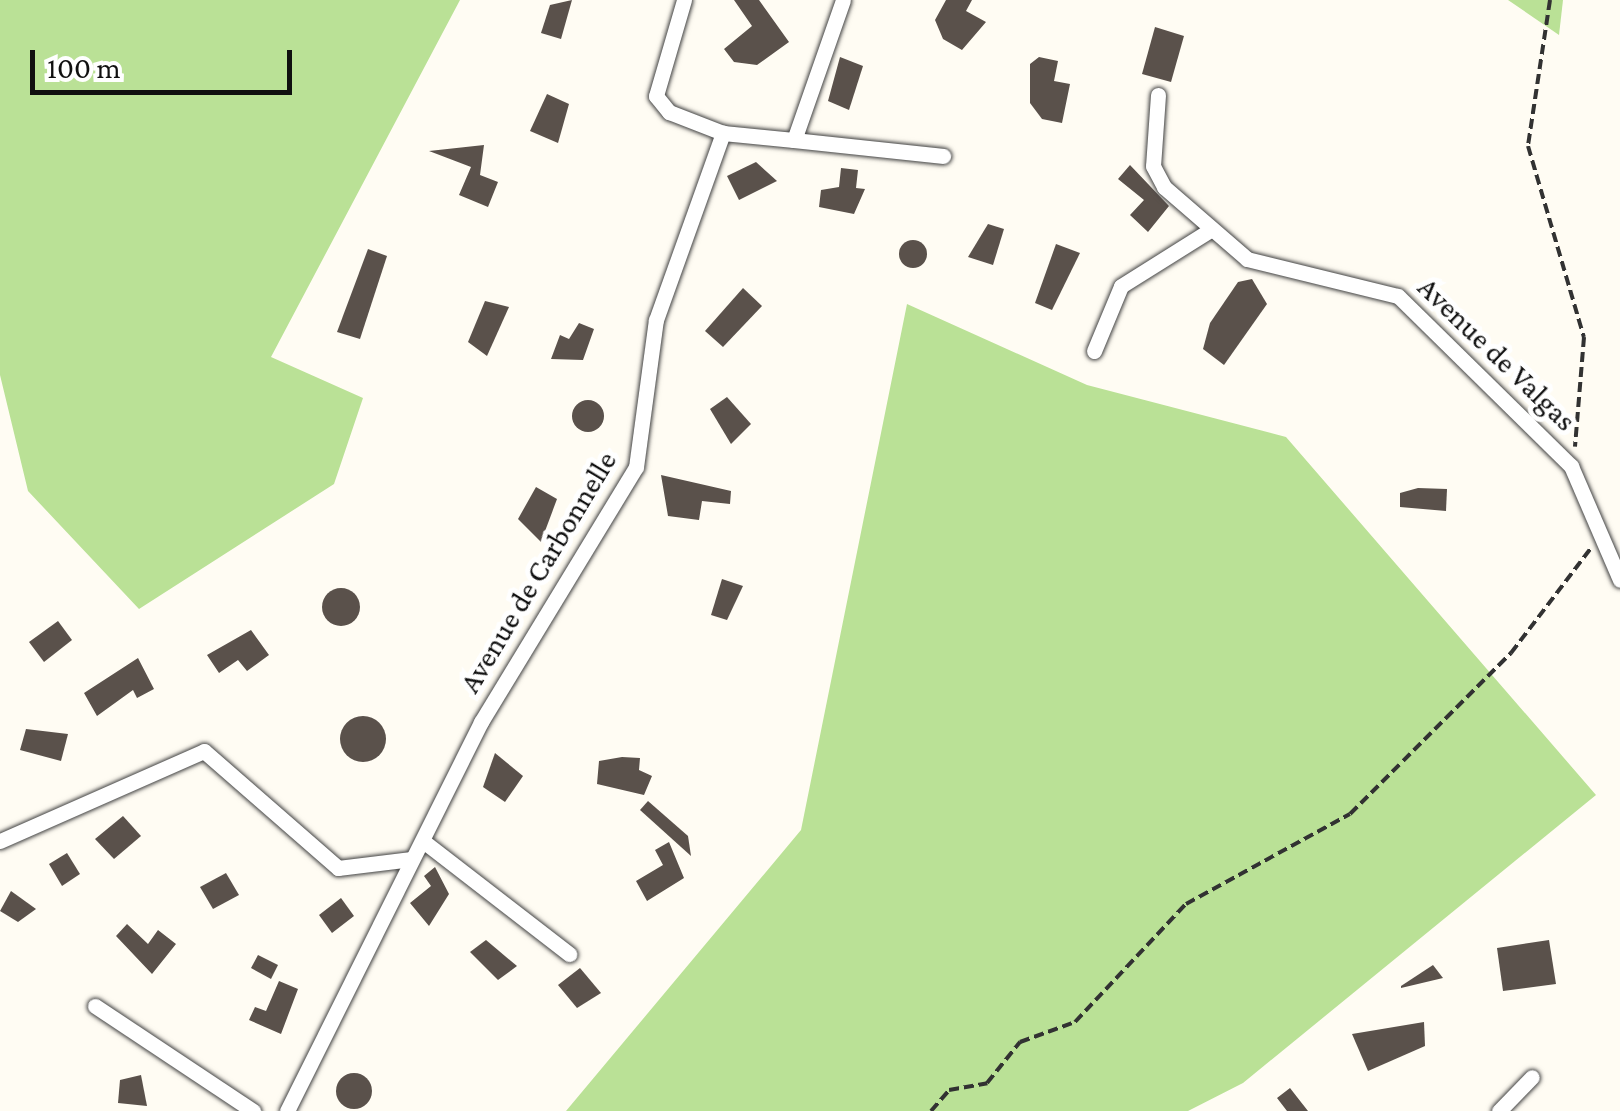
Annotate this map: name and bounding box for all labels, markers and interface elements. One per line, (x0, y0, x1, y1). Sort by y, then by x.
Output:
scale bar (35, 30, 298, 92)
text: 100 m (47, 51, 121, 84)
street label: Avenue de Valgas (1410, 269, 1584, 439)
street label: Avenue de Carbonnelle (452, 445, 624, 699)

